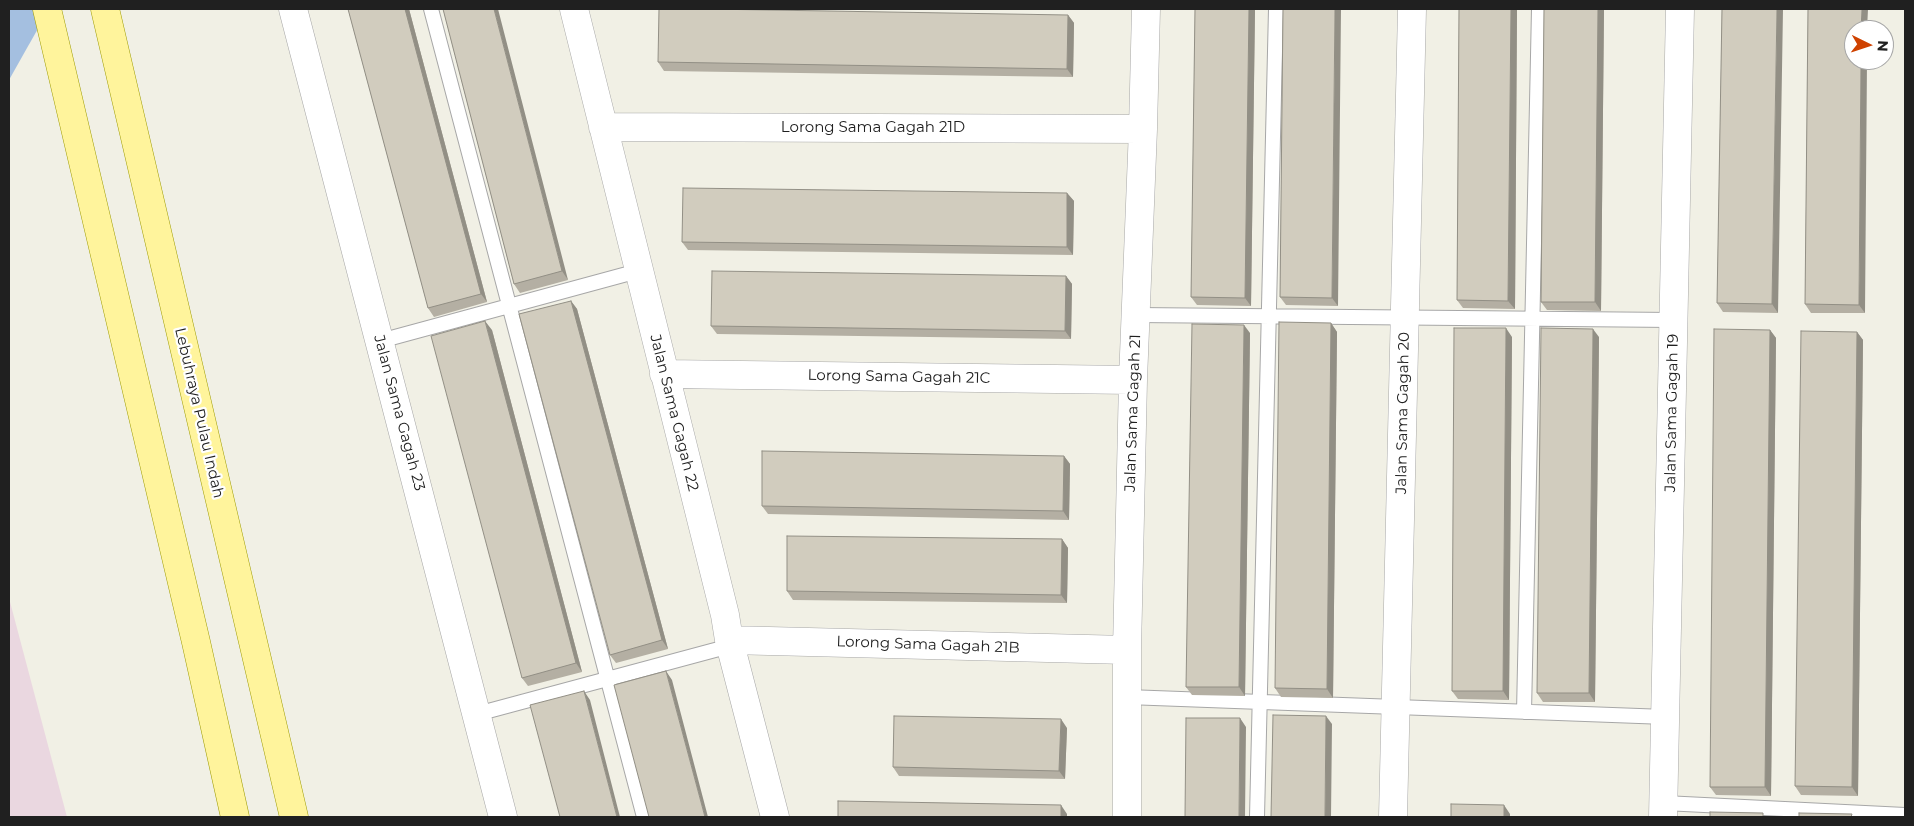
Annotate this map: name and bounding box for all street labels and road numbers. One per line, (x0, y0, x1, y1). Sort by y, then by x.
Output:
street label: Lorong Sama Gagah 21D (781, 119, 965, 137)
street label: Lebuhraya Pulau Indah (171, 326, 227, 500)
street label: Jalan Sama Gagah 20 (1393, 332, 1413, 494)
street label: Jalan Sama Gagah 23 (370, 333, 428, 493)
street label: Jalan Sama Gagah 22 (646, 333, 702, 493)
street label: Jalan Sama Gagah 21 (1121, 334, 1145, 492)
street label: Jalan Sama Gagah 19 (1662, 334, 1682, 492)
street label: Lorong Sama Gagah 21C (808, 366, 990, 388)
street label: Lorong Sama Gagah 21B (836, 633, 1020, 657)

